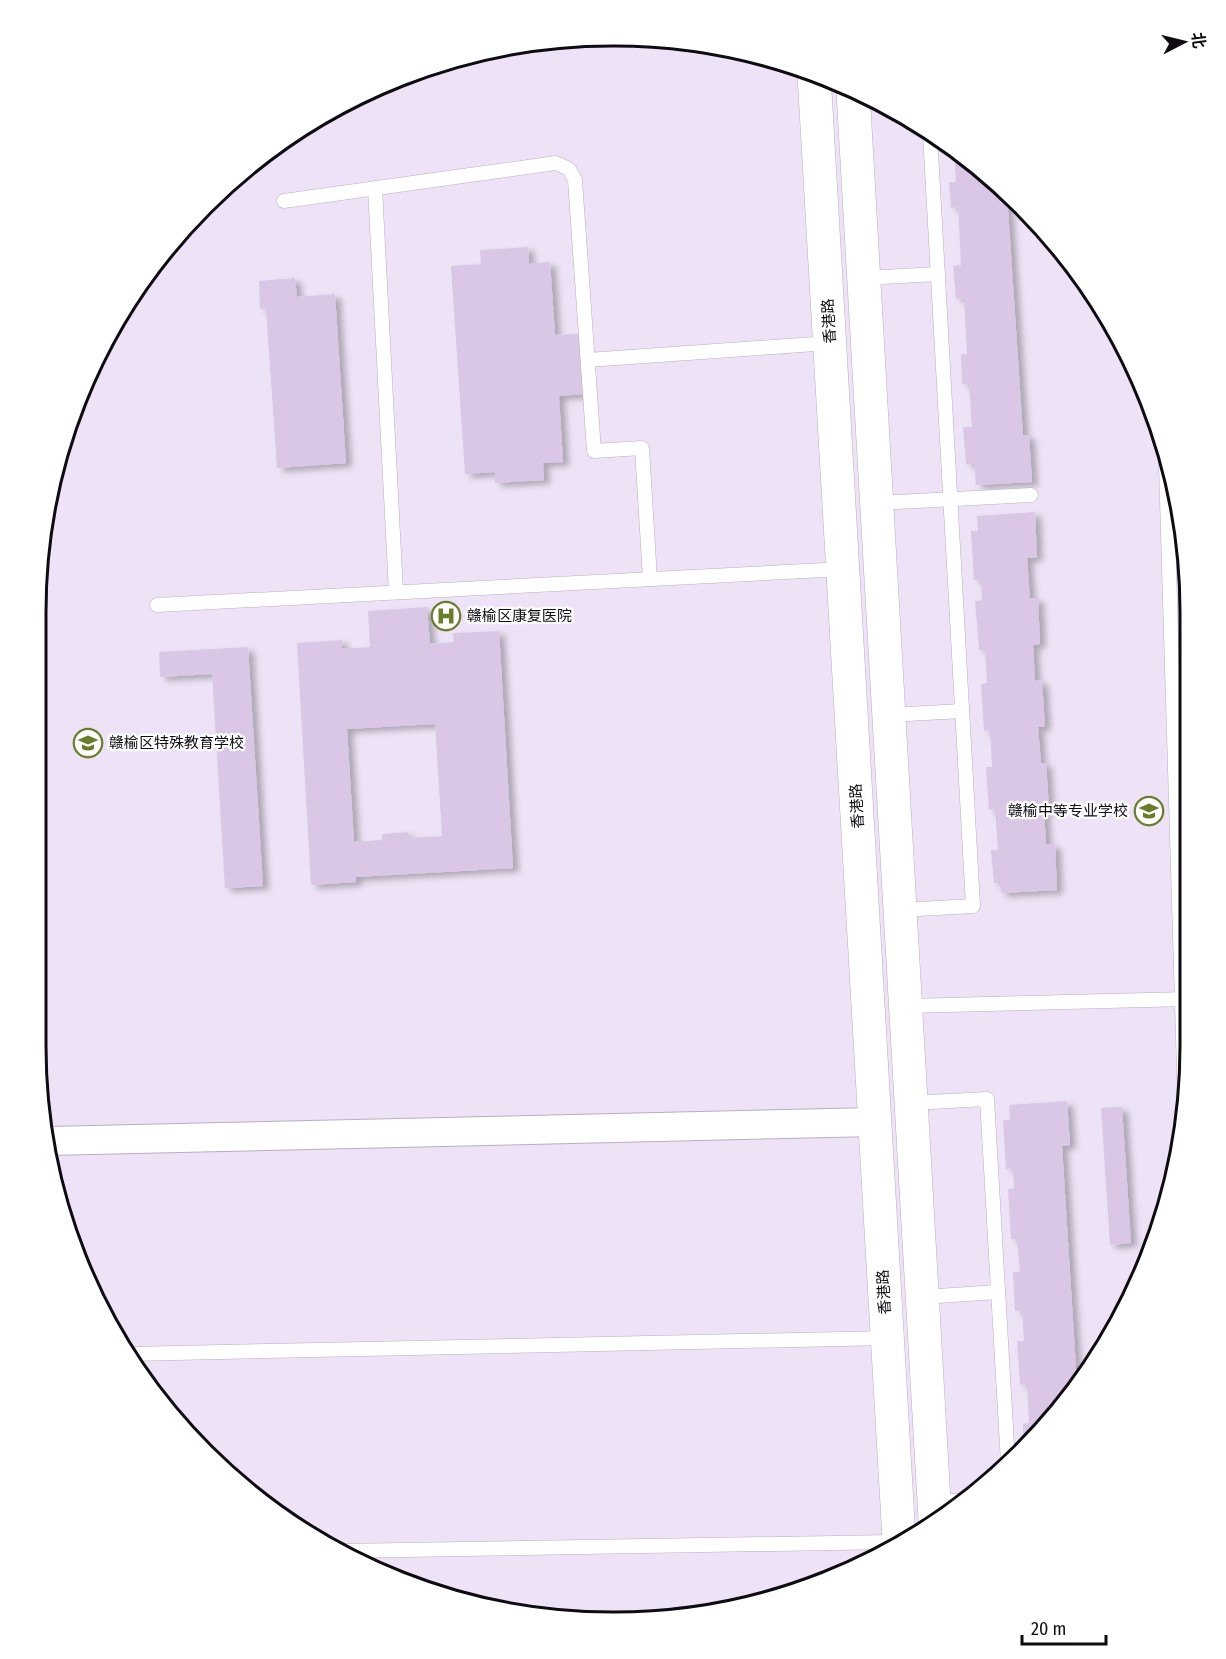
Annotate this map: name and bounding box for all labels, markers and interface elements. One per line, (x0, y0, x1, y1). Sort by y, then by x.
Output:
north arrow (1154, 12, 1214, 72)
text: 北 (1188, 31, 1209, 49)
street label: 香港路 (819, 298, 839, 344)
hospital icon: 赣榆区康复医院 (430, 600, 462, 632)
place label: 赣榆区康复医院 (467, 607, 572, 625)
school or university icon: 赣榆区特殊教育学校 (72, 727, 104, 759)
place label: 赣榆区特殊教育学校 (109, 734, 244, 752)
street label: 香港路 (847, 783, 867, 829)
school or university icon: 赣榆中等专业学校 (1133, 795, 1165, 827)
place label: 赣榆中等专业学校 (1008, 802, 1128, 820)
street label: 香港路 (874, 1269, 894, 1315)
scale bar (1022, 1608, 1106, 1646)
text: 20 m (1031, 1618, 1066, 1640)

